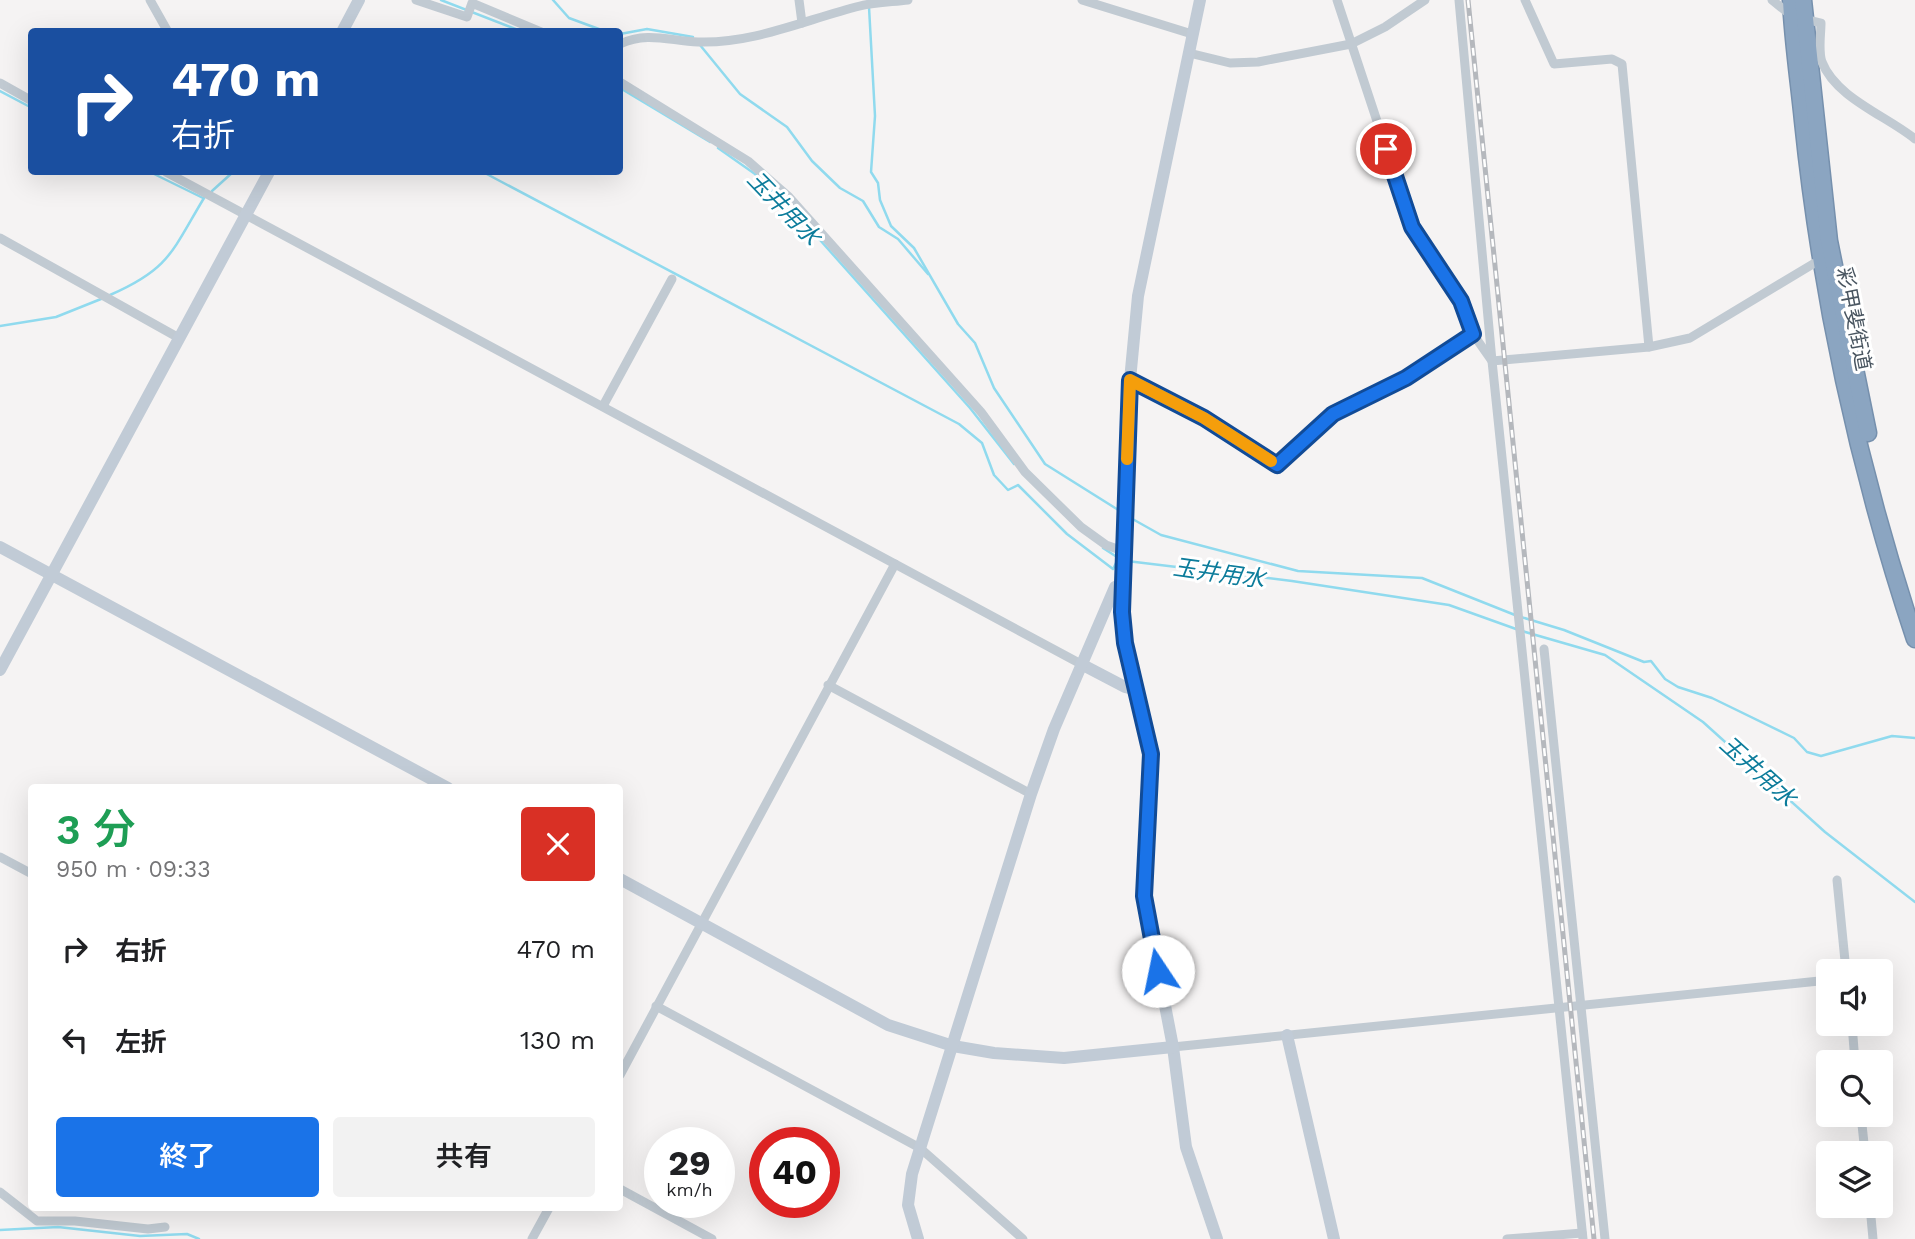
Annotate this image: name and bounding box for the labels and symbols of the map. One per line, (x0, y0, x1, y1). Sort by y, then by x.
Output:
pin (1356, 119, 1416, 179)
water label: 玉井用水 (742, 166, 827, 253)
street label: 彩甲斐街道 (1832, 265, 1877, 373)
water label: 玉井用水 (1171, 554, 1269, 594)
water label: 玉井用水 (1714, 731, 1803, 814)
position arrow (1121, 934, 1195, 1008)
speed limit sign: 40 (749, 1127, 840, 1218)

